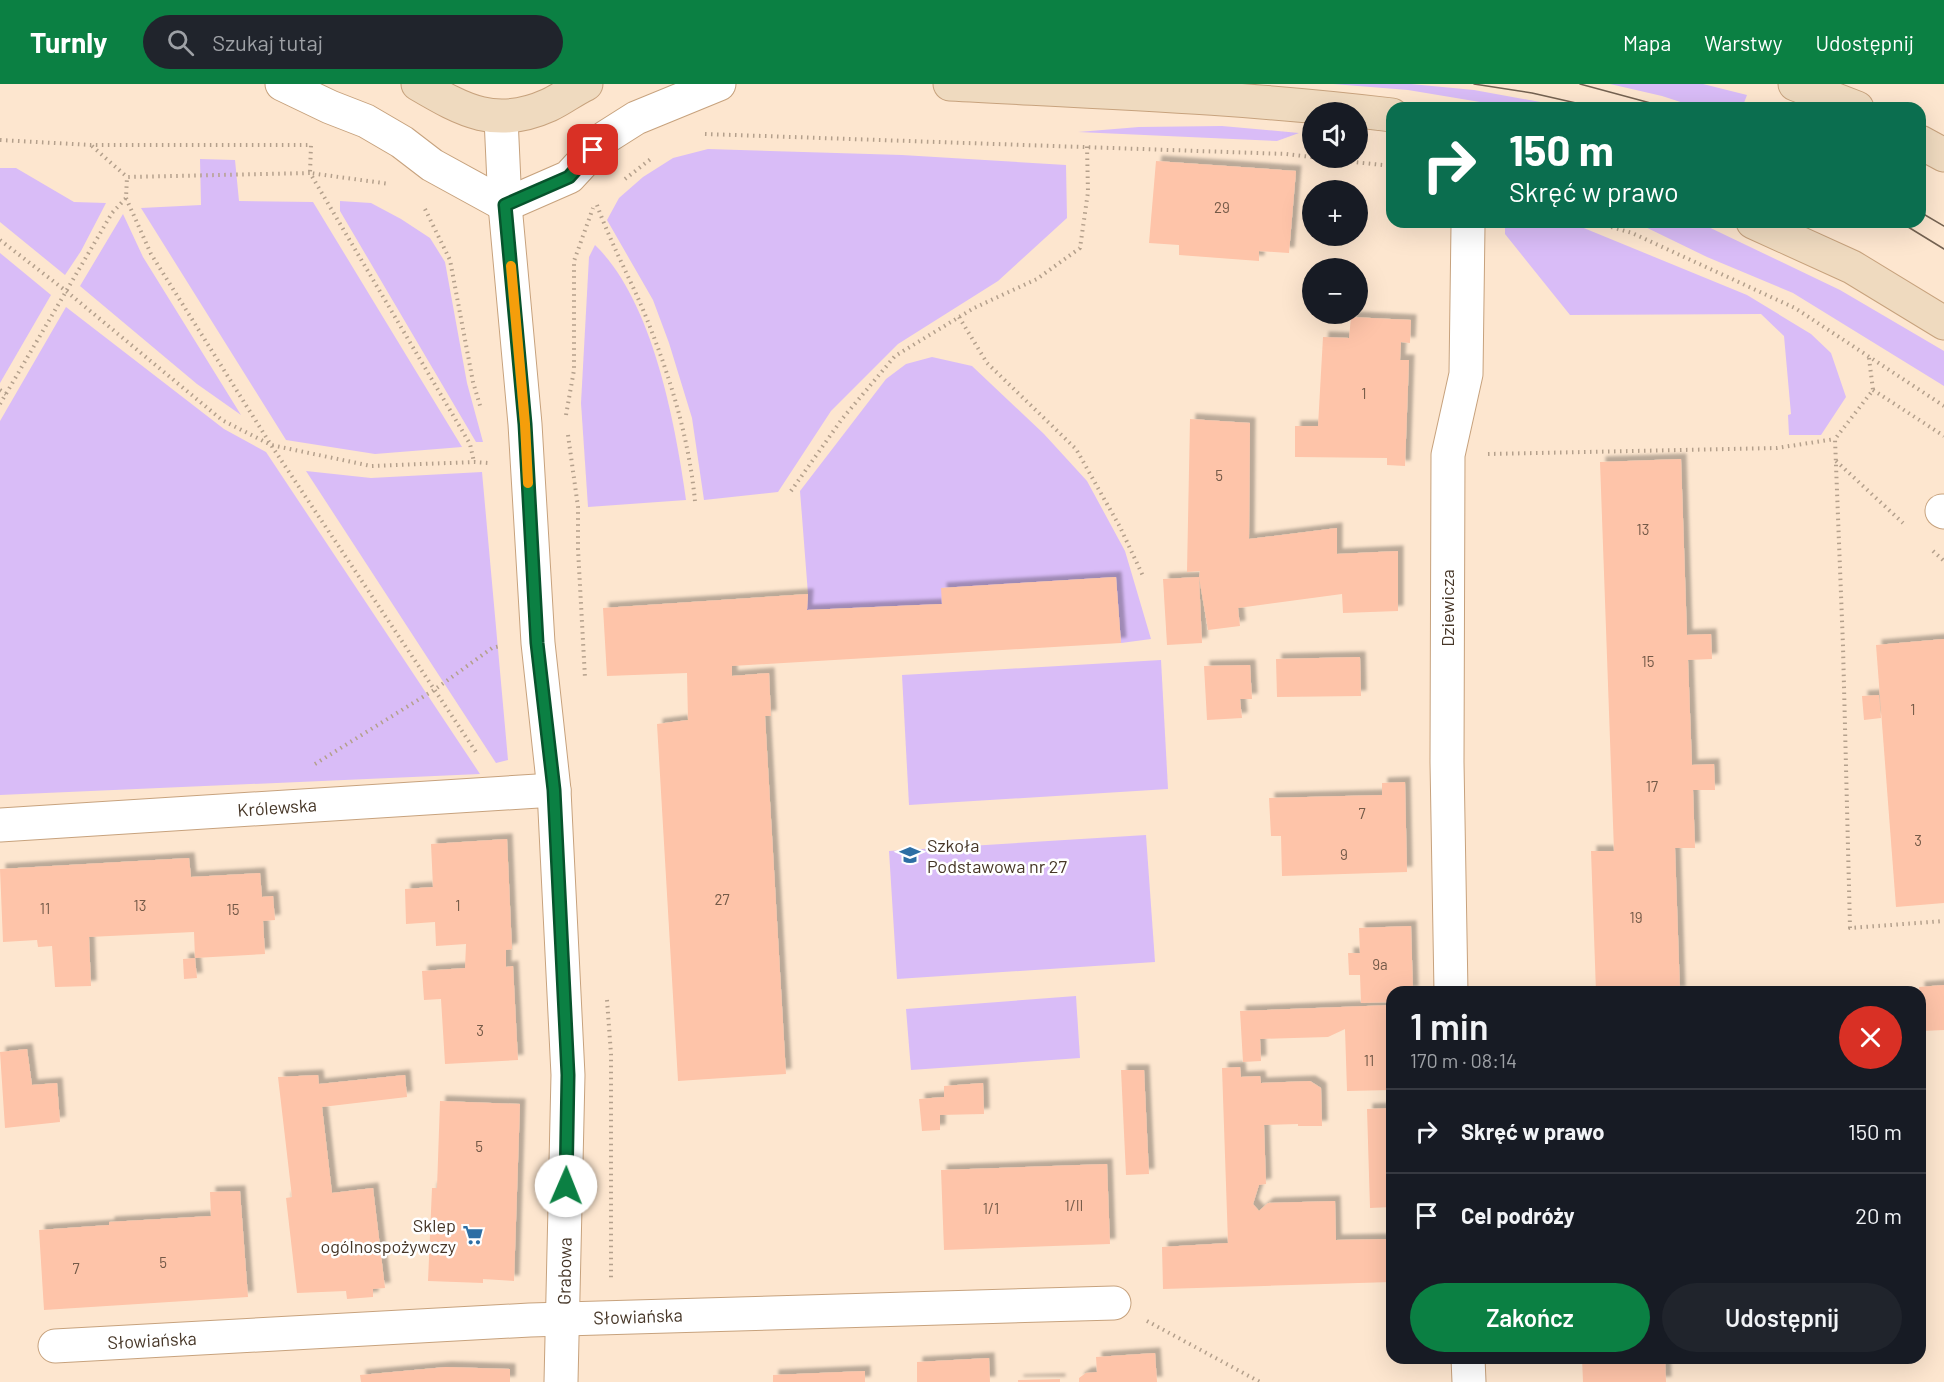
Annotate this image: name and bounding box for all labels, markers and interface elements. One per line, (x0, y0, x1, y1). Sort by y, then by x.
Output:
search box (143, 15, 563, 69)
text: Turnly (30, 25, 107, 59)
icon: search (164, 26, 197, 59)
text: Szukaj tutaj (212, 29, 323, 55)
text: Mapa (1623, 30, 1671, 55)
text: Warstwy (1704, 30, 1782, 55)
text: Udostępnij (1815, 30, 1914, 55)
map controls (1302, 102, 1368, 324)
button: sound (1302, 102, 1368, 168)
pin (567, 124, 618, 175)
text: 150 m (1509, 124, 1614, 174)
icon: right (1410, 126, 1488, 204)
icon: arrive (576, 133, 609, 166)
text: Skręć w prawo (1509, 175, 1679, 207)
button: + (1302, 180, 1368, 246)
house number: 29 (1214, 198, 1230, 216)
button: − (1302, 258, 1368, 324)
house number: 1 (1361, 384, 1367, 402)
house number: 5 (1215, 466, 1223, 484)
house number: 13 (1637, 520, 1649, 538)
street label: Dziewicza (1436, 569, 1458, 647)
house number: 15 (1642, 652, 1654, 670)
house number: 1 (1910, 700, 1916, 718)
house number: 17 (1646, 777, 1658, 795)
street label: Królewska (236, 793, 318, 821)
house number: 7 (1358, 804, 1366, 822)
house number: 3 (1914, 831, 1922, 849)
place label: Szkoła Podstawowa nr 27 (927, 834, 1067, 877)
school or university icon: Szkoła Podstawowa nr 27 (898, 843, 922, 867)
house number: 9 (1340, 845, 1348, 863)
house number: 27 (714, 890, 730, 908)
house number: 13 (134, 896, 146, 914)
house number: 1 (455, 896, 461, 914)
house number: 11 (40, 899, 50, 917)
house number: 15 (227, 900, 239, 918)
house number: 19 (1629, 908, 1643, 926)
house number: 9a (1372, 955, 1388, 973)
text: 1 min (1410, 1004, 1489, 1047)
button: close (1839, 1006, 1902, 1069)
house number: 3 (476, 1021, 484, 1039)
text: 170 m · 08:14 (1410, 1048, 1517, 1072)
house number: 11 (1364, 1051, 1374, 1069)
icon: right (1410, 1115, 1443, 1148)
text: Skręć w prawo (1461, 1118, 1605, 1144)
text: 150 m (1848, 1118, 1902, 1144)
house number: 5 (475, 1137, 483, 1155)
position arrow (534, 1154, 598, 1218)
house number: 1/II (1064, 1196, 1084, 1214)
house number: 1/1 (983, 1199, 999, 1217)
icon: arrive (1410, 1199, 1443, 1232)
text: Cel podróży (1461, 1202, 1575, 1228)
text: 20 m (1855, 1202, 1902, 1228)
place label: Sklep ogólnospożywczy (320, 1214, 456, 1257)
supermarket icon: Sklep ogólnospożywczy (461, 1223, 485, 1247)
street label: Grabowa (552, 1237, 576, 1305)
house number: 5 (159, 1253, 167, 1271)
house number: 7 (72, 1259, 80, 1277)
button: Zakończ (1410, 1283, 1650, 1352)
button: Udostępnij (1662, 1283, 1902, 1352)
street label: Słowiańska (593, 1303, 683, 1329)
street label: Słowiańska (107, 1327, 197, 1353)

